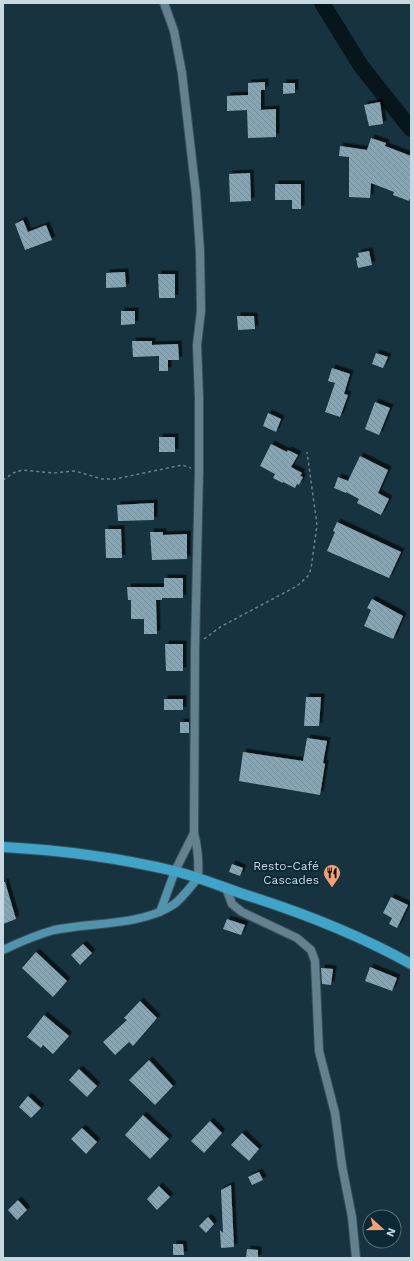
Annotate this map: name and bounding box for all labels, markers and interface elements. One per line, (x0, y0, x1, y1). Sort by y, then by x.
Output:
place label: Resto-Café Cascades (253, 859, 319, 887)
restaurant icon: Resto-Café Cascades (322, 863, 342, 888)
north arrow (362, 1209, 402, 1249)
text: N (383, 1226, 398, 1239)

